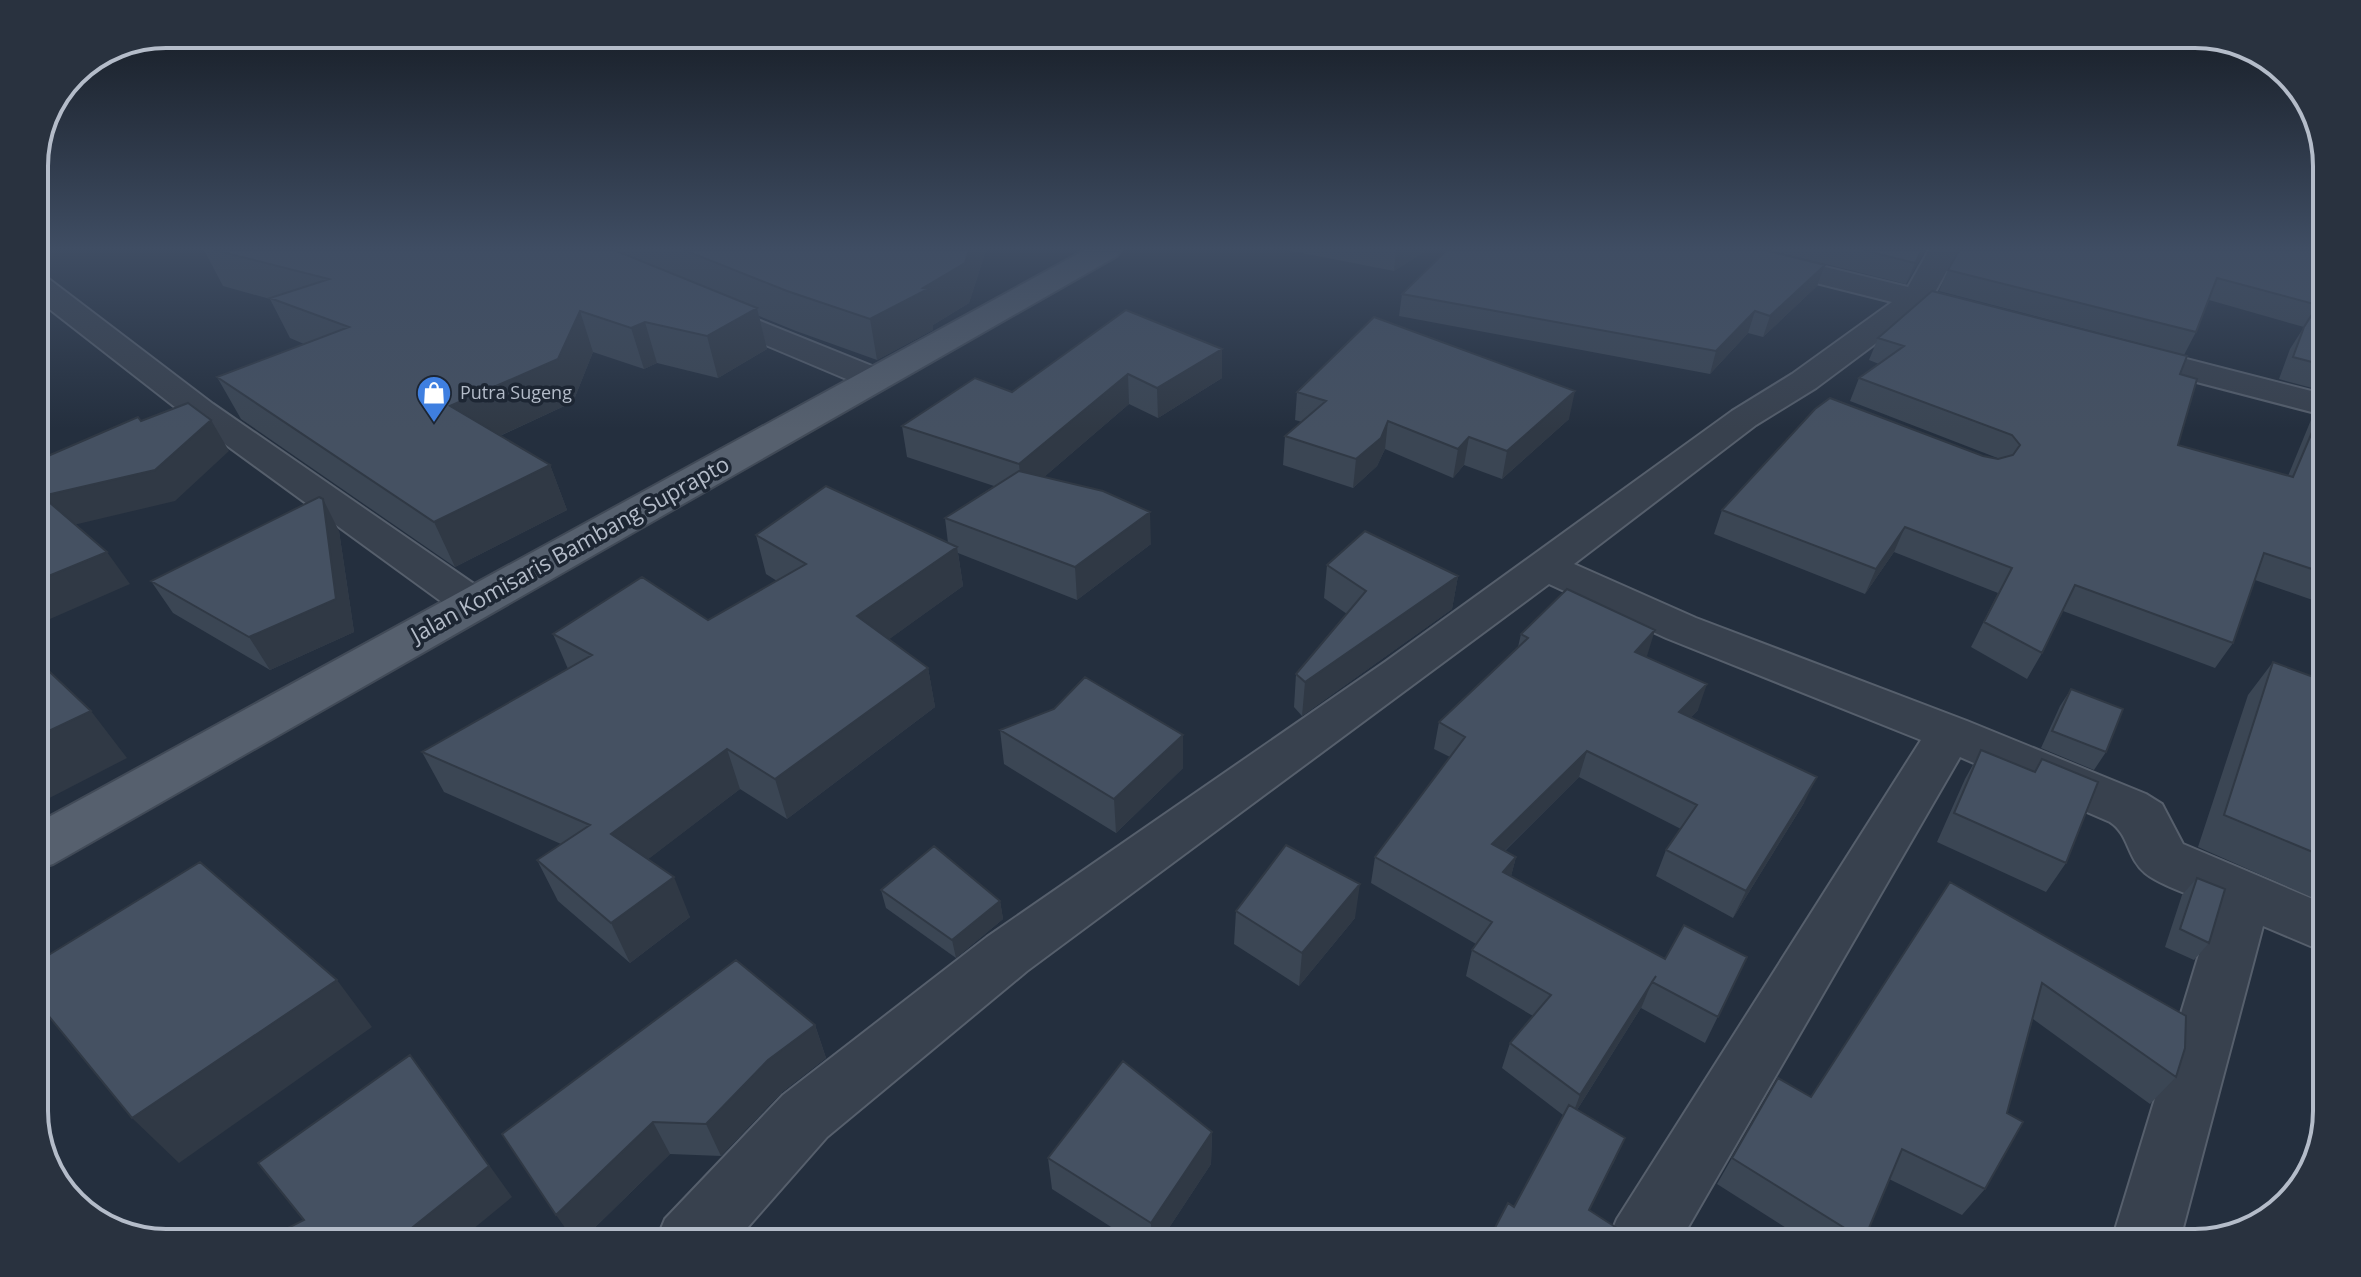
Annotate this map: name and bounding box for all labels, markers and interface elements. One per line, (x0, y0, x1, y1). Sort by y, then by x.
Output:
shop icon: Putra Sugeng (415, 374, 453, 424)
place label: Putra Sugeng (460, 380, 572, 404)
street label: Jalan Komisaris Bambang Suprapto (403, 448, 734, 649)

